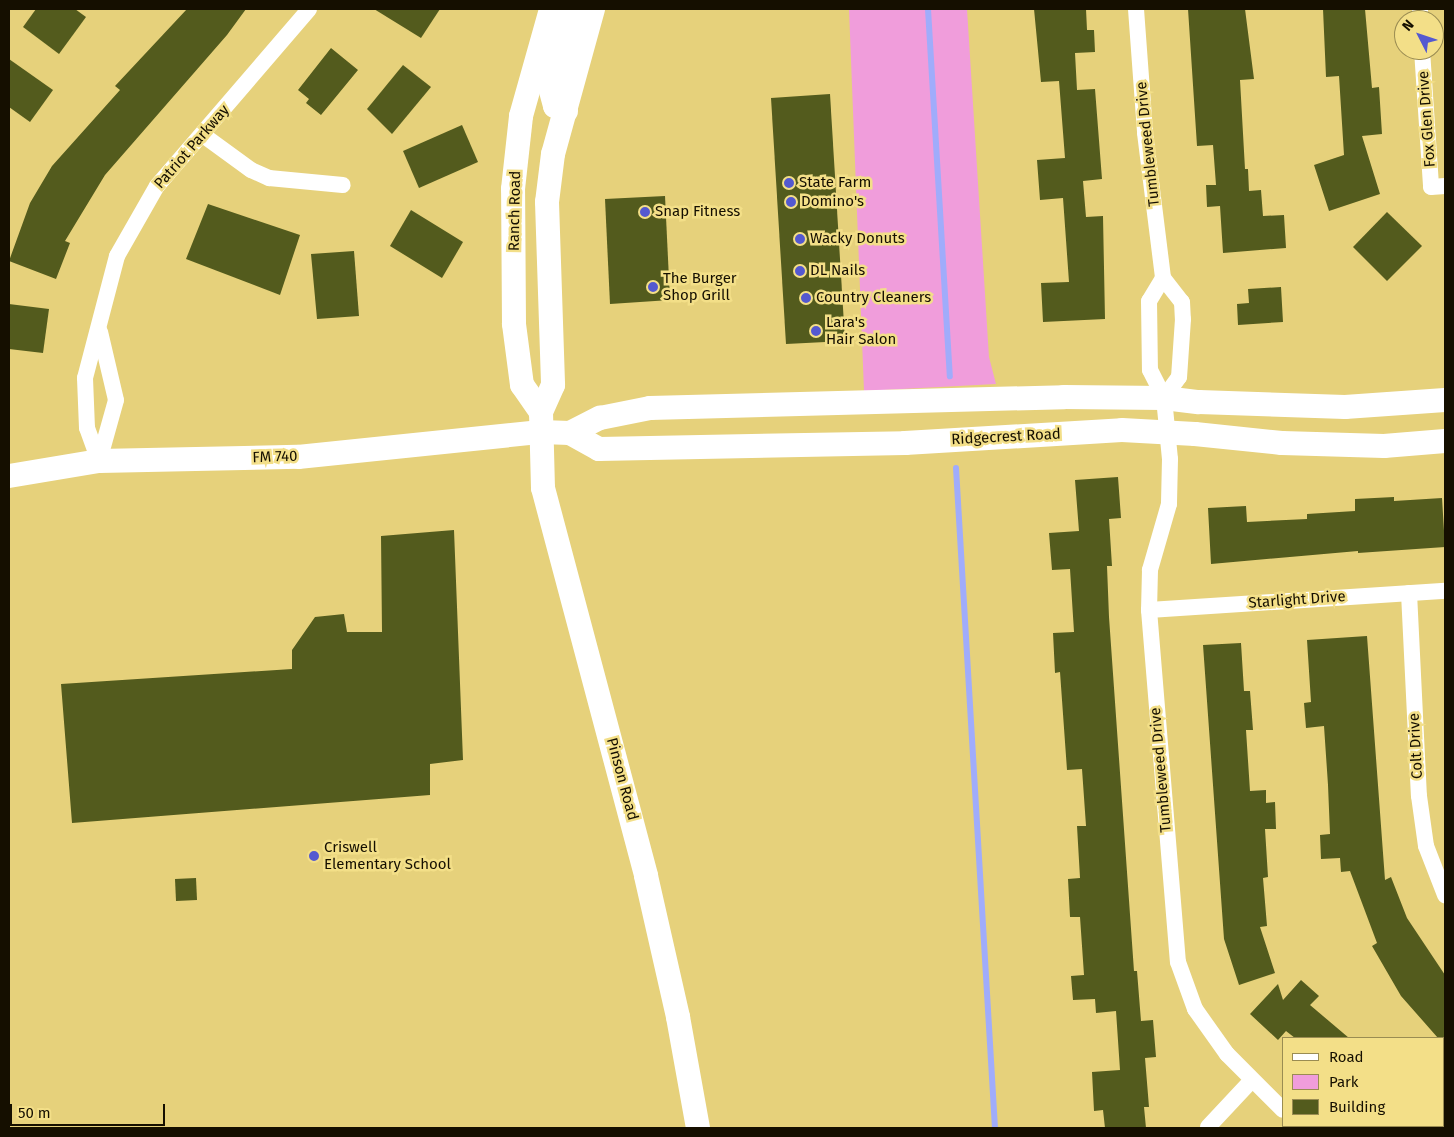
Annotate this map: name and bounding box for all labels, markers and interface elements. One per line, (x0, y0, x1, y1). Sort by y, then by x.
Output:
north arrow (1394, 10, 1444, 60)
text: N (1399, 16, 1418, 35)
street label: Fox Glen Drive (1415, 70, 1439, 168)
street label: Tumbleweed Drive (1132, 81, 1164, 207)
street label: Patriot Parkway (151, 101, 233, 193)
street label: Ranch Road (505, 171, 525, 251)
place label: State Farm (799, 174, 871, 192)
marker: State Farm (783, 177, 795, 189)
place label: Domino's (801, 193, 864, 211)
marker: Domino's (785, 196, 797, 208)
place label: Snap Fitness (655, 203, 740, 221)
marker: Snap Fitness (639, 206, 651, 218)
place label: Wacky Donuts (810, 230, 905, 248)
marker: Wacky Donuts (794, 233, 806, 245)
place label: DL Nails (810, 262, 865, 280)
marker: DL Nails (794, 265, 806, 277)
place label: The Burger Shop Grill (663, 269, 737, 304)
marker: The Burger Shop Grill (647, 281, 659, 293)
place label: Country Cleaners (816, 289, 931, 307)
marker: Country Cleaners (800, 292, 812, 304)
place label: Lara's Hair Salon (826, 313, 896, 348)
marker: Lara's Hair Salon (810, 325, 822, 337)
street label: Ridgecrest Road (951, 425, 1061, 449)
street label: FM 740 (252, 447, 298, 467)
street label: Starlight Drive (1248, 588, 1346, 612)
street label: Tumbleweed Drive (1147, 707, 1175, 833)
street label: Colt Drive (1405, 713, 1427, 779)
street label: Pinson Road (602, 736, 642, 822)
place label: Criswell Elementary School (324, 838, 451, 873)
marker: Criswell Elementary School (308, 850, 320, 862)
legend (1282, 1037, 1444, 1127)
text: Road (1329, 1048, 1364, 1066)
text: Park (1329, 1073, 1359, 1091)
scale bar (12, 1094, 168, 1126)
text: Building (1329, 1098, 1385, 1116)
text: 50 m (18, 1104, 51, 1122)

